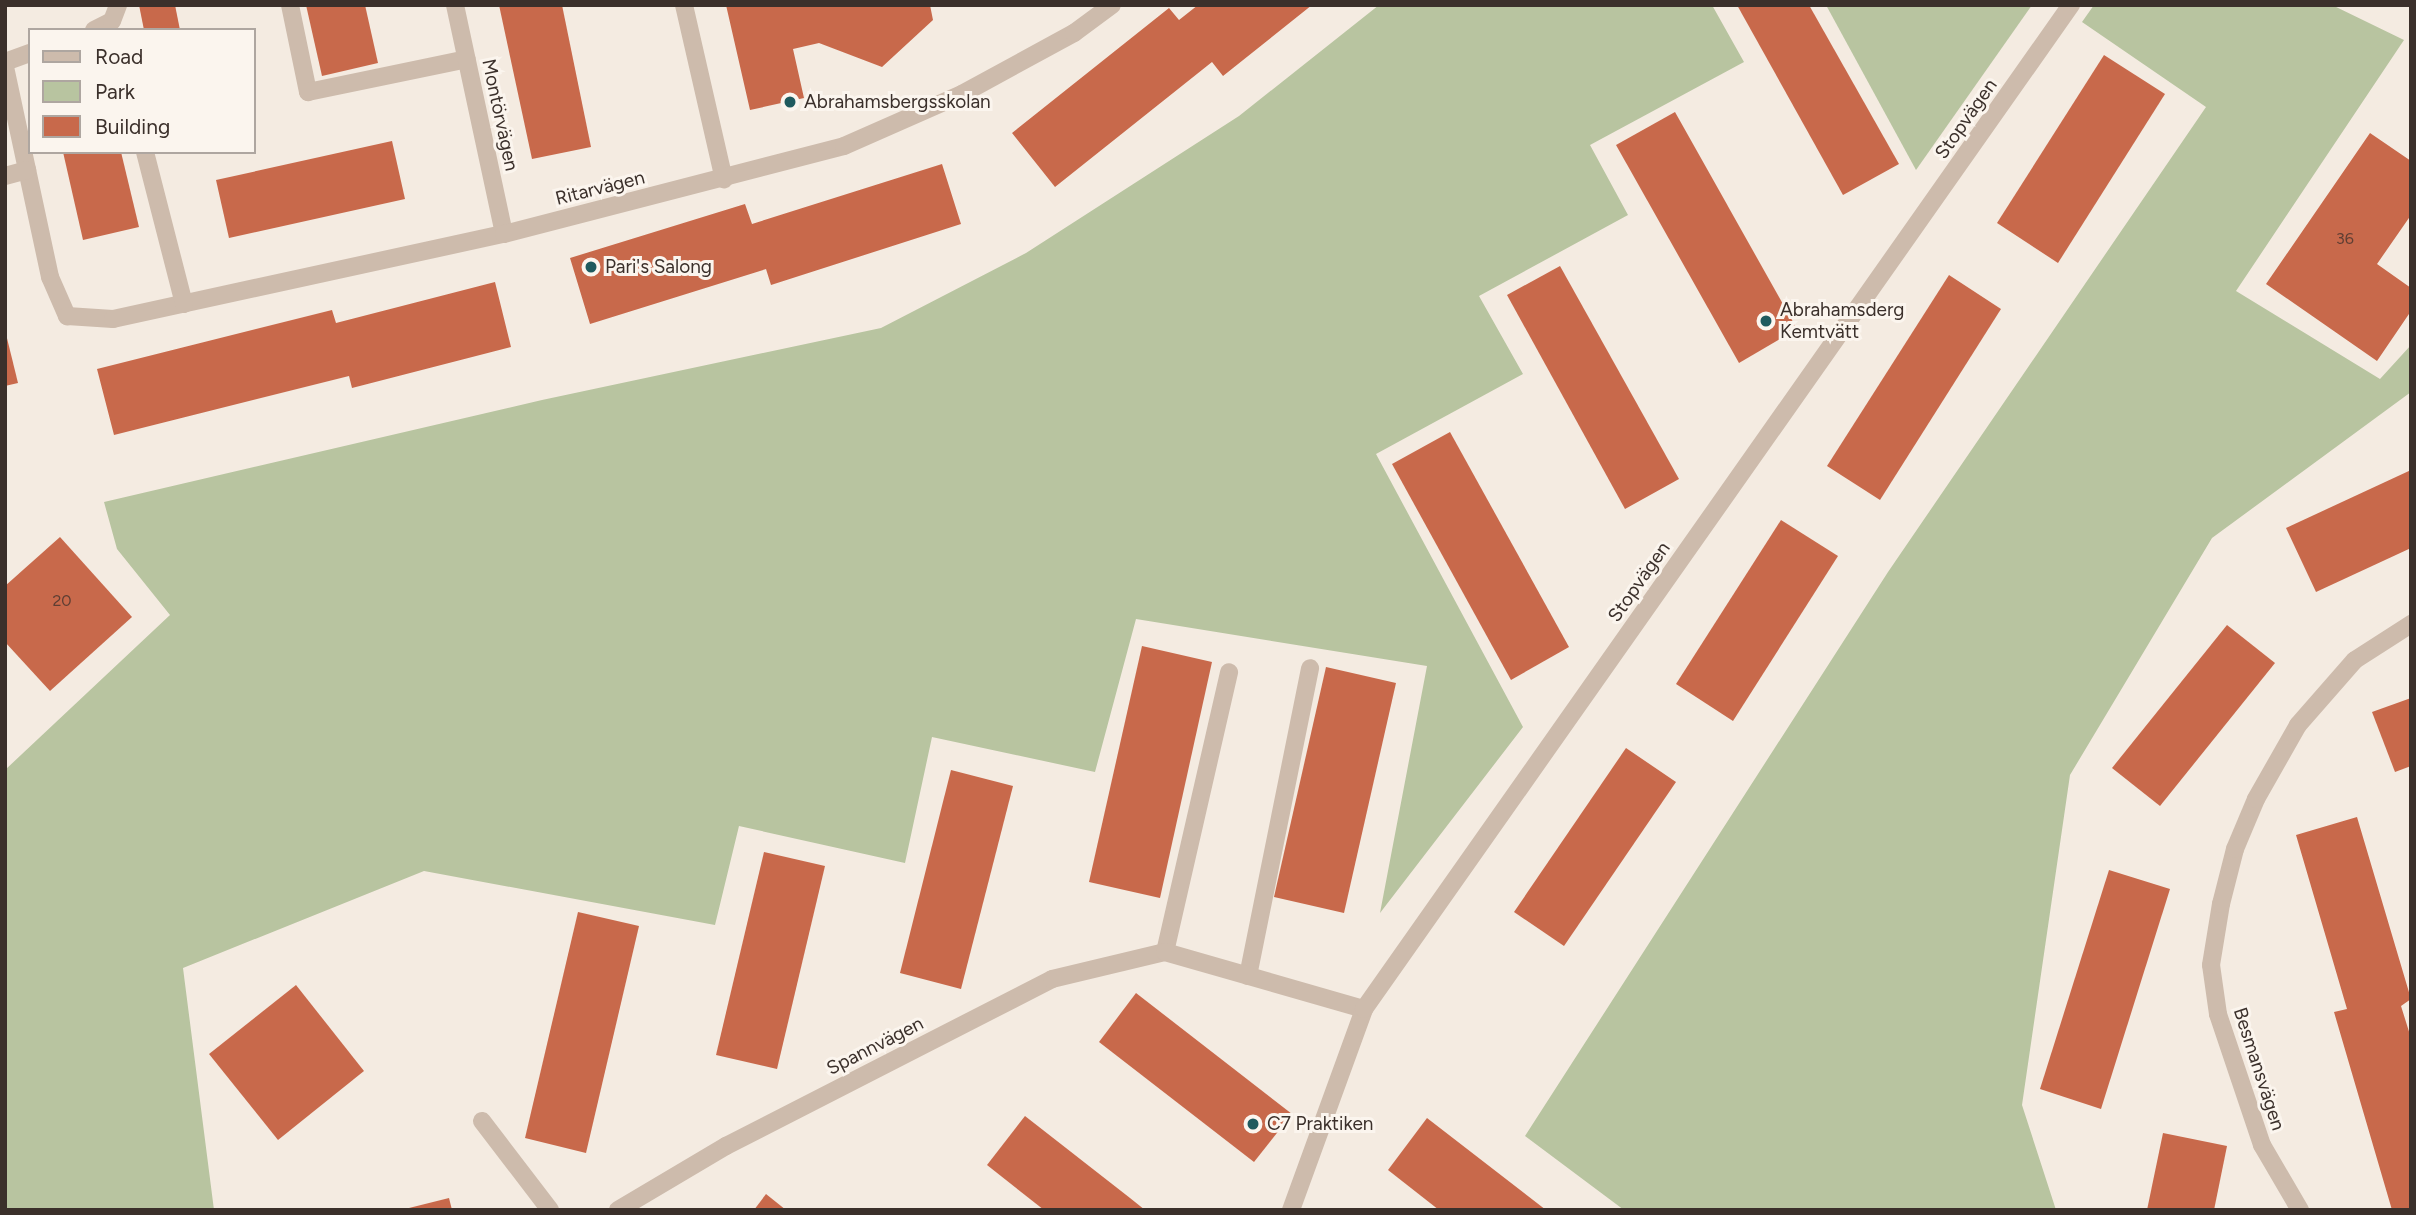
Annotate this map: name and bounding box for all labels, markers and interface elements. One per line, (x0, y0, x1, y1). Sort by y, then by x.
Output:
legend (28, 28, 256, 154)
text: Road (95, 44, 143, 69)
street label: Montörvägen (477, 57, 523, 173)
street label: Stopvägen (1930, 75, 2002, 163)
text: Park (95, 79, 135, 104)
place label: Abrahamsbergsskolan (804, 91, 991, 113)
marker: Abrahamsbergsskolan (782, 94, 798, 110)
text: Building (95, 114, 170, 139)
street label: Ritarvägen (553, 166, 647, 210)
house number: 36 (2336, 229, 2354, 249)
place label: Pari's Salong (605, 256, 712, 278)
marker: Pari's Salong (583, 259, 599, 275)
place label: Abrahamsderg Kemtvätt (1780, 299, 1905, 343)
marker: Abrahamsderg Kemtvätt (1758, 313, 1774, 329)
street label: Stopvägen (1603, 538, 1675, 626)
house number: 20 (52, 591, 72, 611)
street label: Besmansvägen (2228, 1005, 2290, 1133)
street label: Spannvägen (823, 1012, 927, 1080)
place label: C7 Praktiken (1267, 1113, 1373, 1135)
marker: C7 Praktiken (1245, 1116, 1261, 1132)

